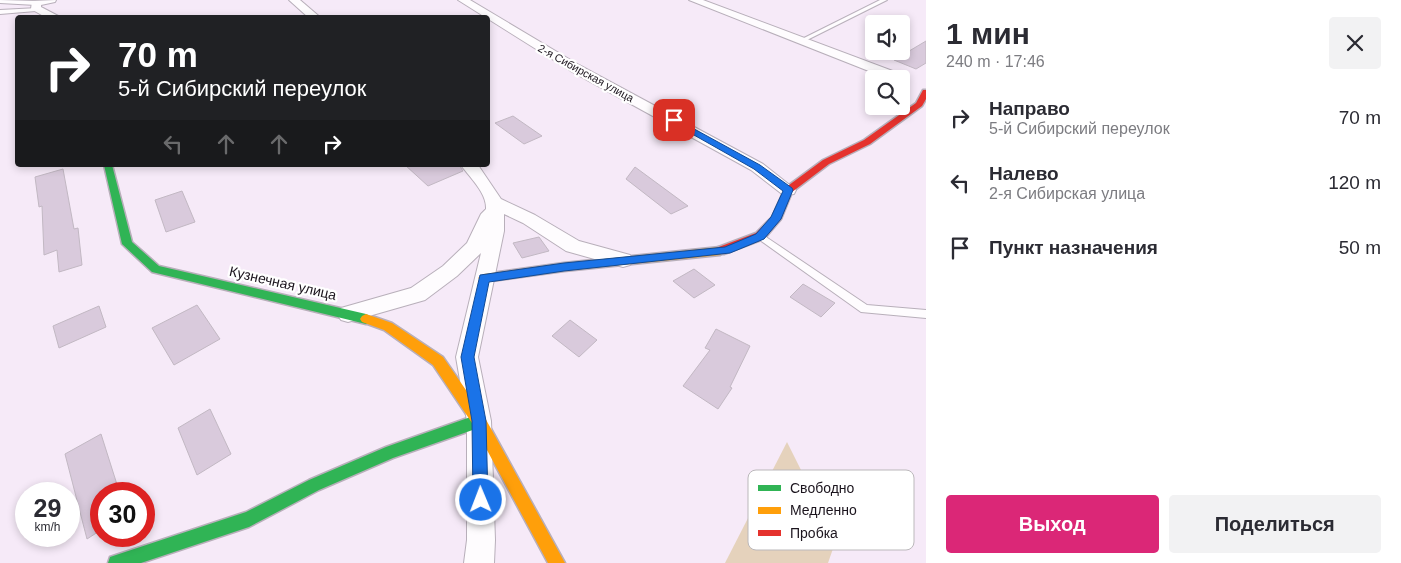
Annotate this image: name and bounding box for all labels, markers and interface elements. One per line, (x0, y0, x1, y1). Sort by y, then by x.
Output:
map controls (865, 15, 910, 115)
button: sound (865, 15, 910, 60)
text: 1 мин (946, 17, 1030, 50)
button: close (1329, 17, 1381, 69)
icon: right (35, 35, 100, 100)
text: 70 m (118, 35, 198, 74)
street label: 2-я Сибирская улица (536, 42, 637, 105)
text: 240 m · 17:46 (946, 53, 1045, 70)
button: search (865, 70, 910, 115)
text: 5-й Сибирский переулок (118, 76, 366, 101)
text: Направо (989, 98, 1070, 119)
pin (653, 99, 695, 141)
icon: right (946, 104, 974, 132)
icon: arrive (660, 106, 688, 134)
text: 70 m (1339, 107, 1381, 128)
text: 5-й Сибирский переулок (989, 120, 1170, 137)
icon: left (159, 130, 187, 158)
icon: ahead (212, 130, 240, 158)
icon: ahead (265, 130, 293, 158)
icon: right (318, 130, 346, 158)
text: Налево (989, 163, 1059, 184)
icon: left (946, 169, 974, 197)
text: 120 m (1328, 172, 1381, 193)
text: 2-я Сибирская улица (989, 185, 1145, 202)
icon: arrive (946, 234, 974, 262)
text: Пункт назначения (989, 237, 1158, 258)
text: 50 m (1339, 237, 1381, 258)
street label: Кузнечная улица (228, 263, 338, 303)
legend (748, 470, 914, 550)
position arrow (454, 473, 506, 525)
text: Свободно (790, 480, 855, 496)
speed limit sign: 30 (90, 482, 155, 547)
text: 29 (34, 494, 61, 522)
button: Выход (946, 495, 1159, 553)
button: Поделиться (1169, 495, 1381, 553)
text: Медленно (790, 502, 857, 518)
text: km/h (34, 520, 61, 534)
text: Пробка (790, 525, 838, 541)

